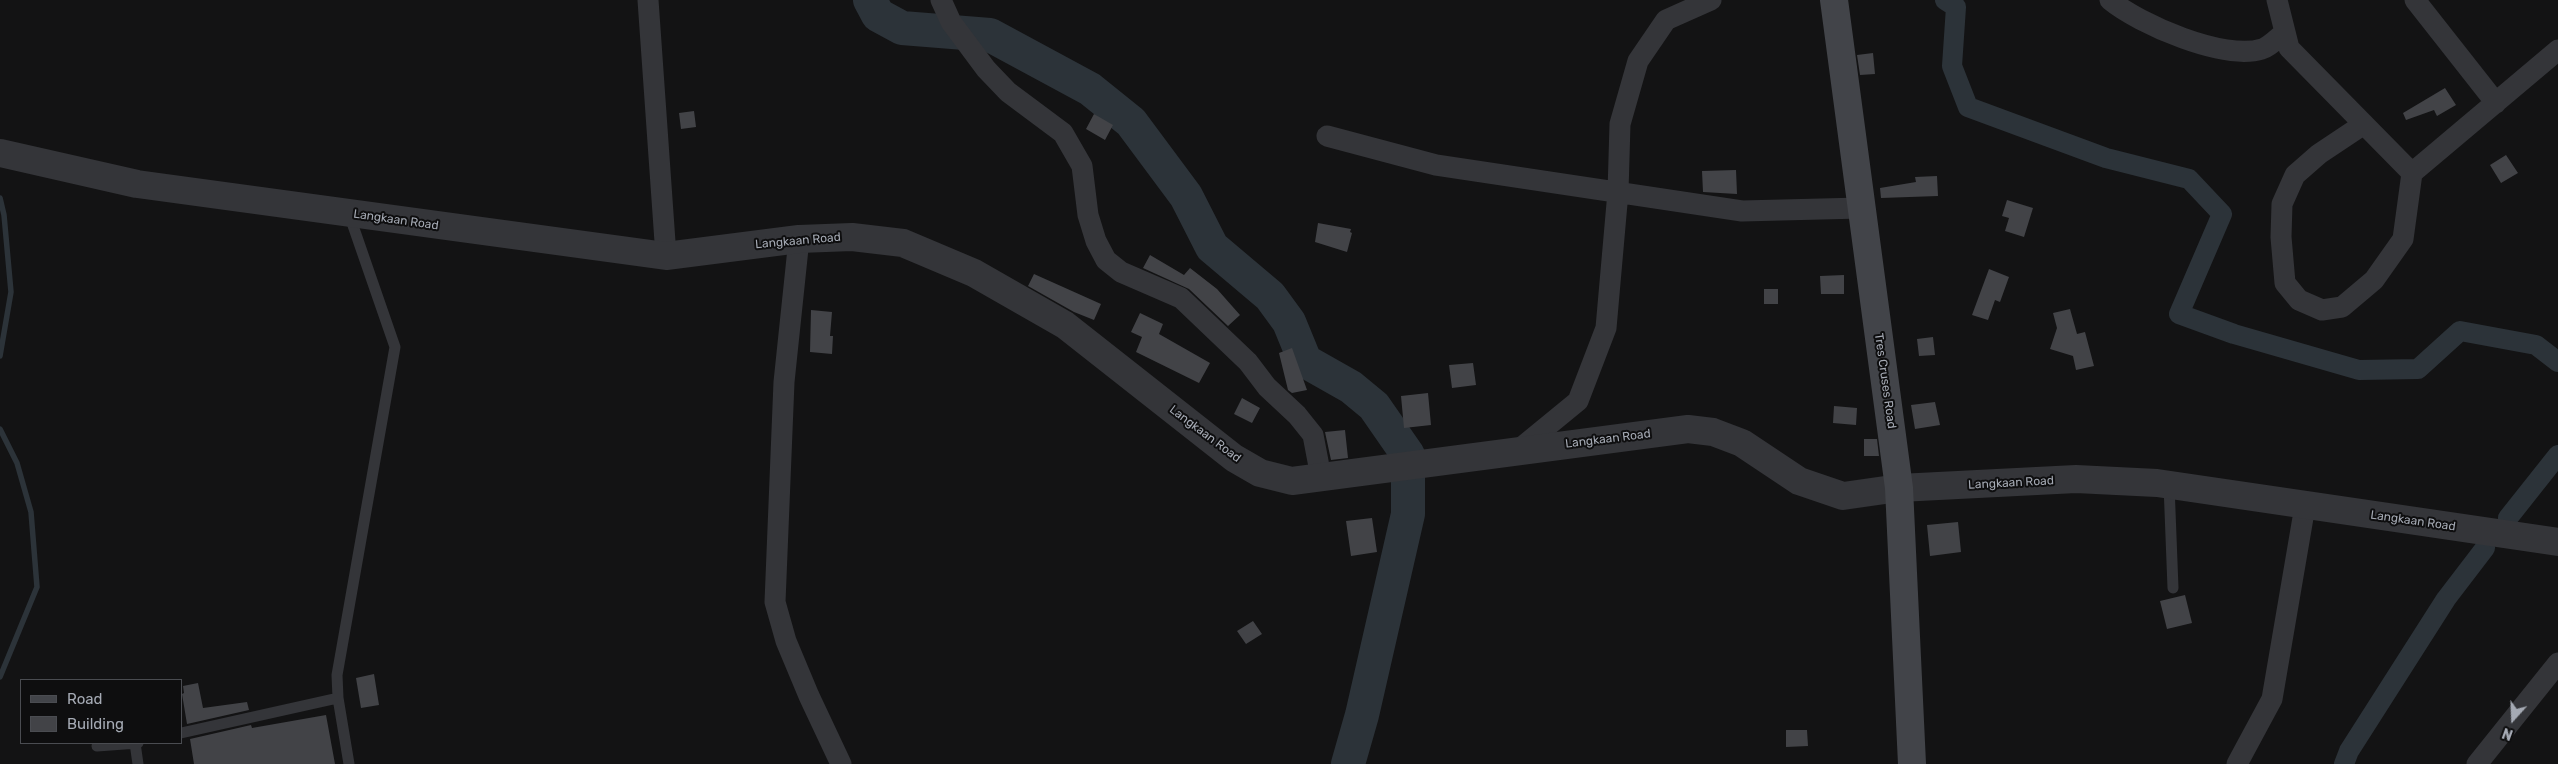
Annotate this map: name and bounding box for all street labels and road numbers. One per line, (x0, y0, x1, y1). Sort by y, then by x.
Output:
street label: Langkaan Road (353, 207, 439, 233)
street label: Langkaan Road (755, 230, 841, 252)
street label: Tres Cruses Road (1871, 332, 1899, 430)
street label: Langkaan Road (1166, 402, 1244, 466)
street label: Langkaan Road (1565, 427, 1651, 451)
street label: Langkaan Road (1968, 474, 2054, 492)
street label: Langkaan Road (2370, 508, 2456, 534)

